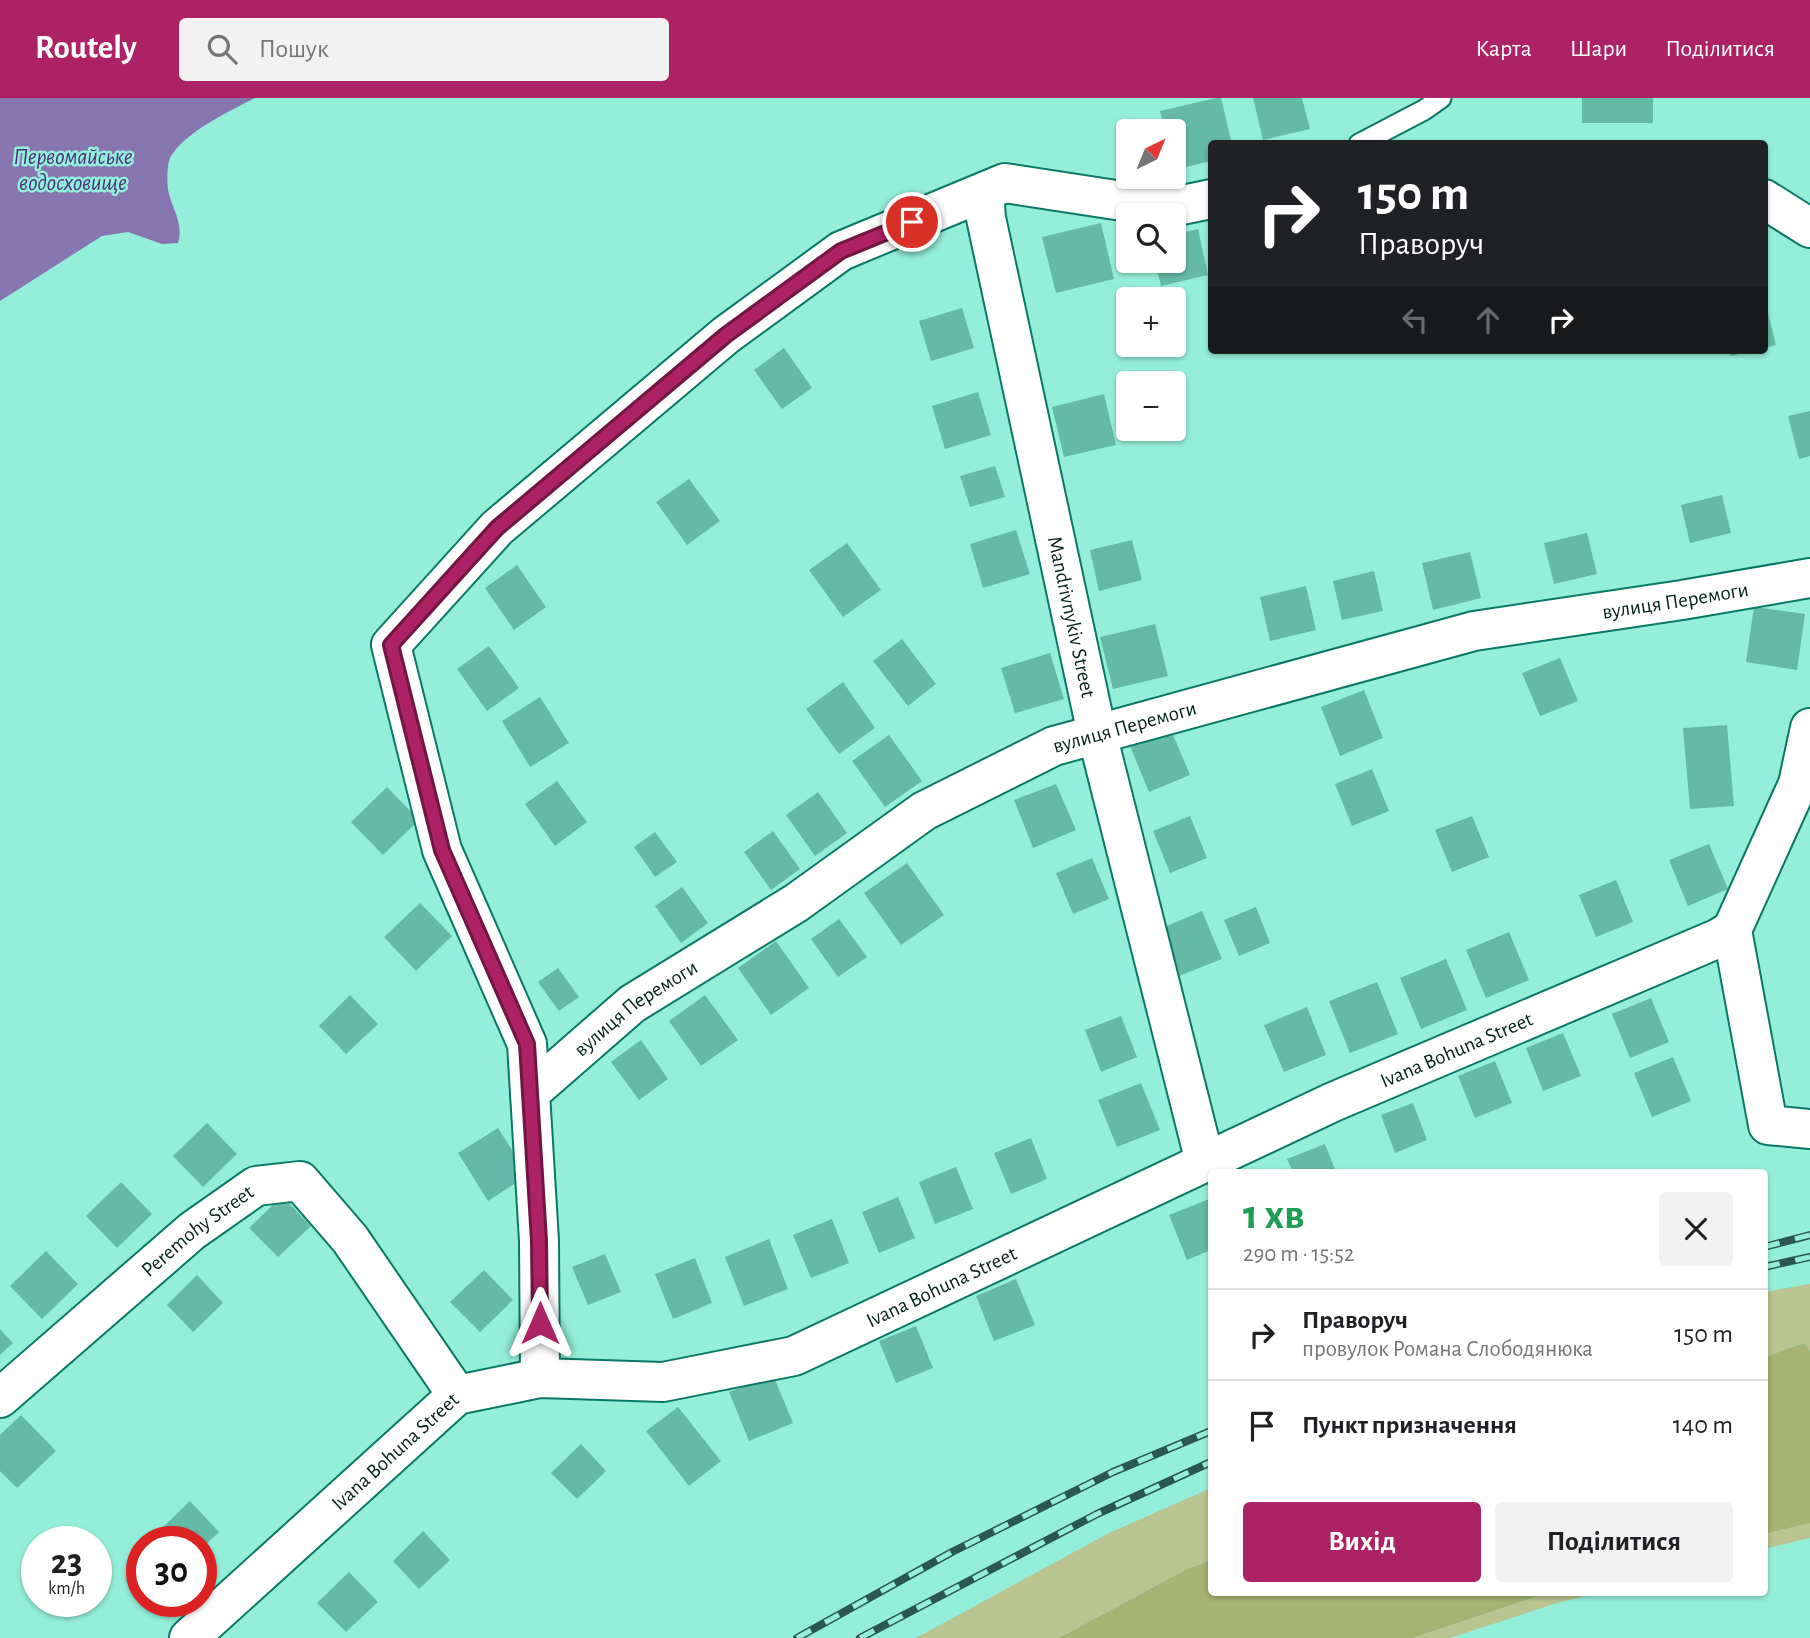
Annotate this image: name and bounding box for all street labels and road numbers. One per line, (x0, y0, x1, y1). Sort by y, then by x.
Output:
street label: Mandrivnykiv Street (1044, 534, 1099, 700)
street label: вулиця Перемоги (1601, 578, 1750, 622)
street label: вулиця Перемоги (1050, 697, 1199, 756)
street label: вулиця Перемоги (570, 956, 701, 1060)
street label: Ivana Bohuna Street (1377, 1008, 1536, 1091)
street label: Peremohy Street (137, 1181, 258, 1280)
street label: Ivana Bohuna Street (863, 1242, 1020, 1331)
street label: Ivana Bohuna Street (327, 1388, 463, 1514)

